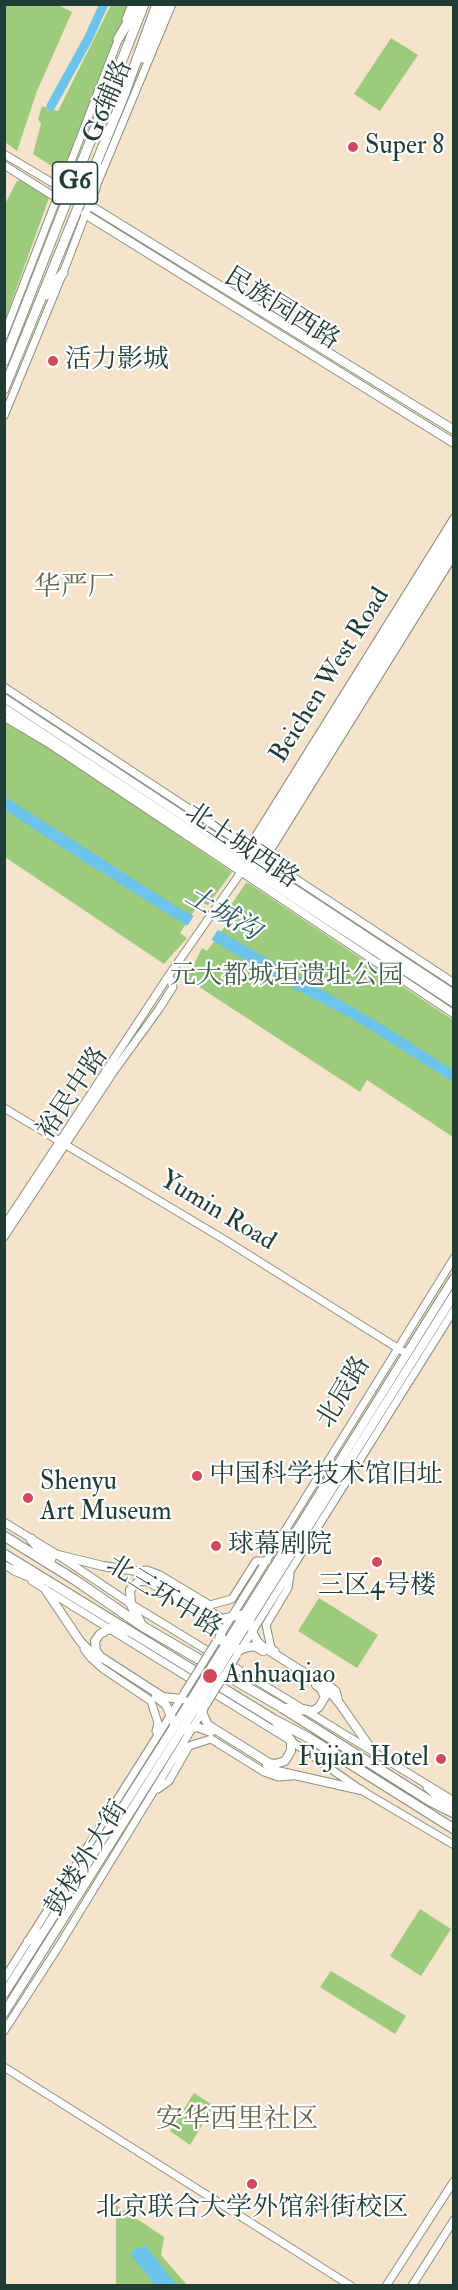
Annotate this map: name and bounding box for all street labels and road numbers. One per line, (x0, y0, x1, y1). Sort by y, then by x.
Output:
street label: G6辅路 (78, 56, 140, 148)
road number: G6 (52, 162, 98, 204)
street label: 民族园西路 (218, 262, 344, 358)
street label: Beichen West Road (265, 583, 397, 769)
street label: 北土城西路 (178, 798, 304, 896)
street label: 裕民中路 (32, 1042, 116, 1146)
street label: Yumin Road (153, 1165, 281, 1259)
street label: 北辰路 (312, 1352, 378, 1434)
street label: 北三环中路 (100, 1550, 226, 1646)
street label: 鼓楼外大街 (40, 1796, 136, 1922)

